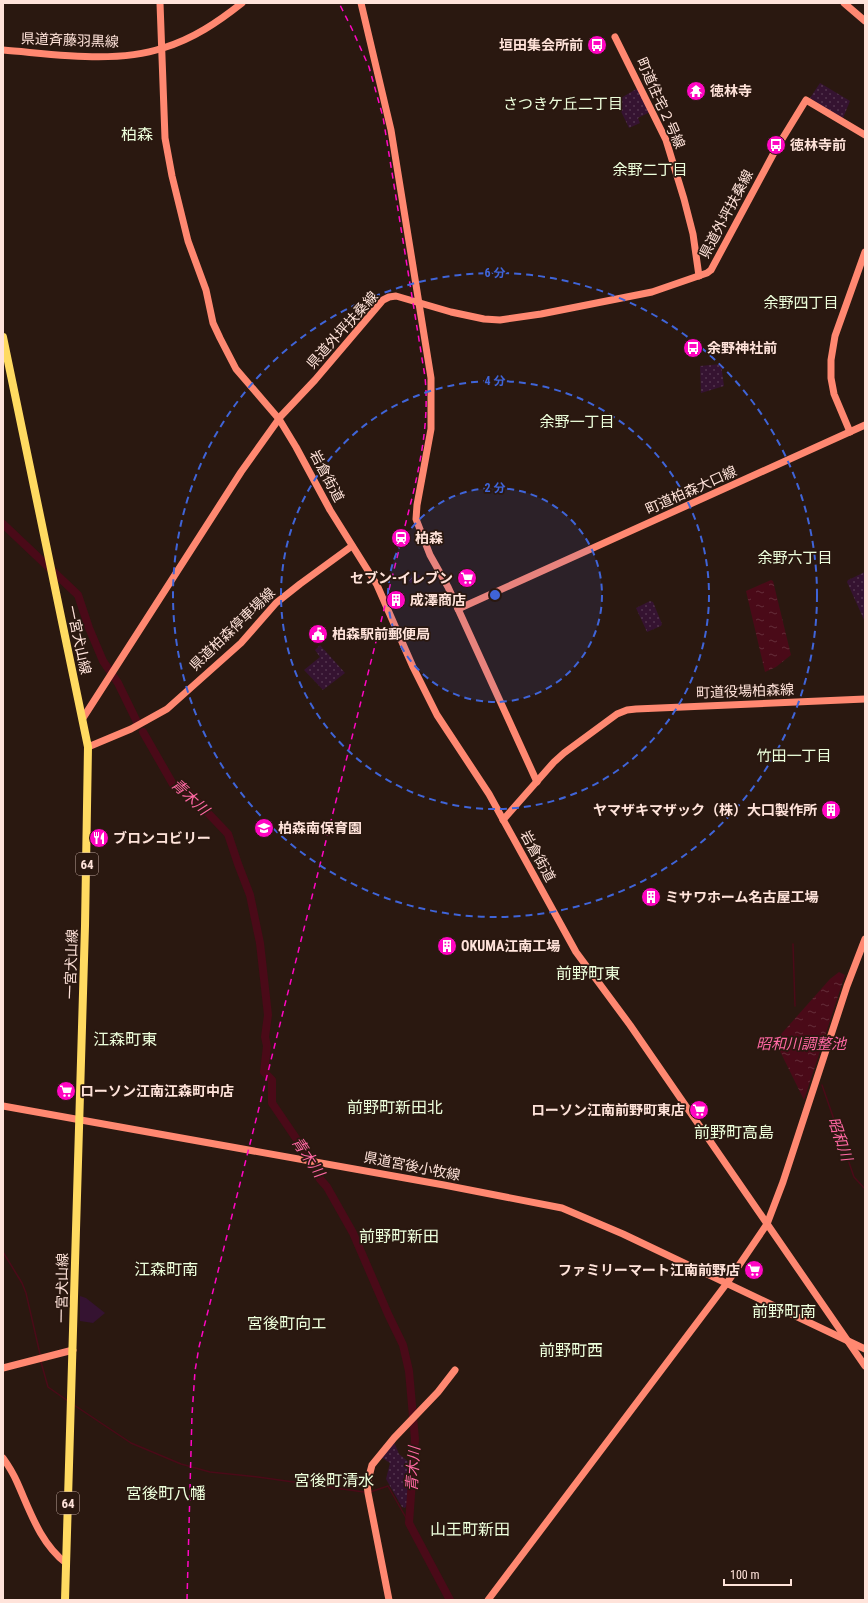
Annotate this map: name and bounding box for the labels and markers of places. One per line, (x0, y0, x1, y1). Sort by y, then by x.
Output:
bus stop icon: 垣田集会所前 (586, 34, 608, 56)
place label: 垣田集会所前 (499, 37, 583, 53)
temple icon: 徳林寺 (685, 80, 707, 102)
place label: 徳林寺 (710, 83, 752, 99)
bus stop icon: 徳林寺前 (765, 134, 787, 156)
place label: 徳林寺前 (790, 137, 846, 153)
bus stop icon: 余野神社前 (682, 337, 704, 359)
place label: 余野神社前 (707, 340, 777, 356)
station icon: 柏森 (390, 527, 412, 549)
place label: 柏森 (415, 530, 443, 546)
supermarket icon: セブン-イレブン (456, 567, 478, 589)
place label: セブン-イレブン (350, 570, 453, 586)
centre of rings (488, 588, 502, 602)
building icon: 成澤商店 (385, 589, 407, 611)
place label: 成澤商店 (410, 592, 466, 608)
public building icon: 柏森駅前郵便局 (307, 623, 329, 645)
place label: 柏森駅前郵便局 (332, 626, 430, 642)
building icon: ヤマザキマザック（株）大口製作所 (820, 799, 842, 821)
place label: ヤマザキマザック（株）大口製作所 (593, 802, 817, 818)
school or university icon: 柏森南保育園 (253, 817, 275, 839)
place label: 柏森南保育園 (278, 820, 362, 836)
restaurant icon: ブロンコビリー (88, 827, 110, 849)
place label: ブロンコビリー (113, 830, 211, 846)
building icon: ミサワホーム名古屋工場 (640, 886, 662, 908)
place label: ミサワホーム名古屋工場 (665, 889, 819, 905)
building icon: OKUMA江南工場 (436, 935, 458, 957)
place label: OKUMA江南工場 (461, 938, 560, 954)
supermarket icon: ローソン江南江森町中店 (55, 1080, 77, 1102)
place label: ローソン江南江森町中店 (80, 1083, 234, 1099)
supermarket icon: ローソン江南前野町東店 (688, 1099, 710, 1121)
place label: ローソン江南前野町東店 (531, 1102, 685, 1118)
supermarket icon: ファミリーマート江南前野店 (743, 1259, 765, 1281)
place label: ファミリーマート江南前野店 (558, 1262, 740, 1278)

